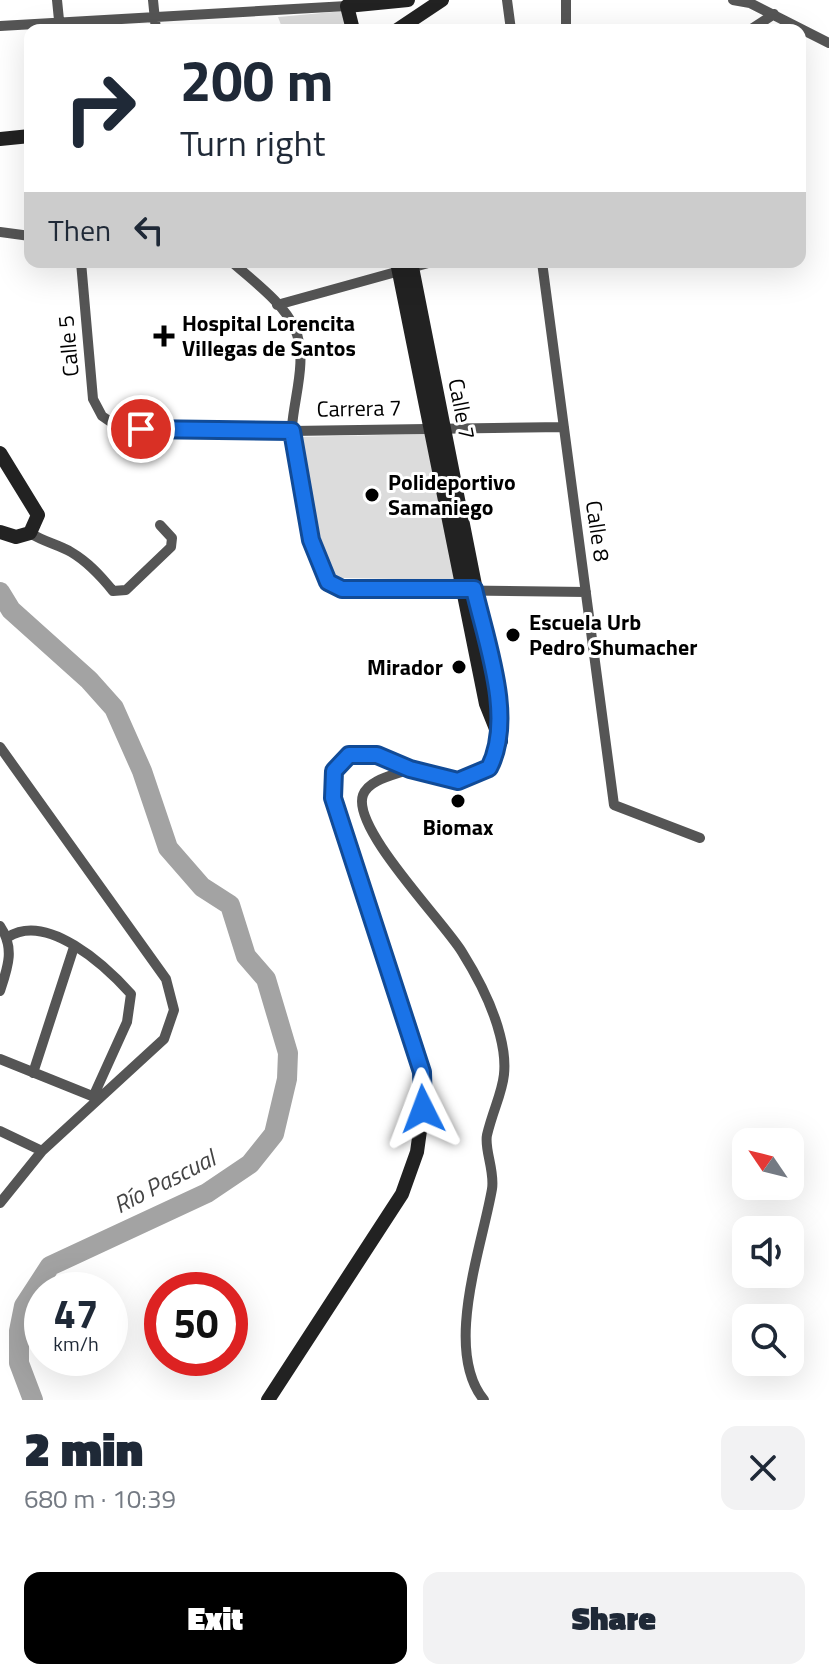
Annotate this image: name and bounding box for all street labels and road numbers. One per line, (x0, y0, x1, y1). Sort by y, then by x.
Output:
street label: Calle 5 (48, 314, 88, 378)
street label: Calle 7 (439, 376, 485, 442)
street label: Carrera 7 (316, 390, 402, 426)
street label: Calle 8 (577, 498, 619, 564)

